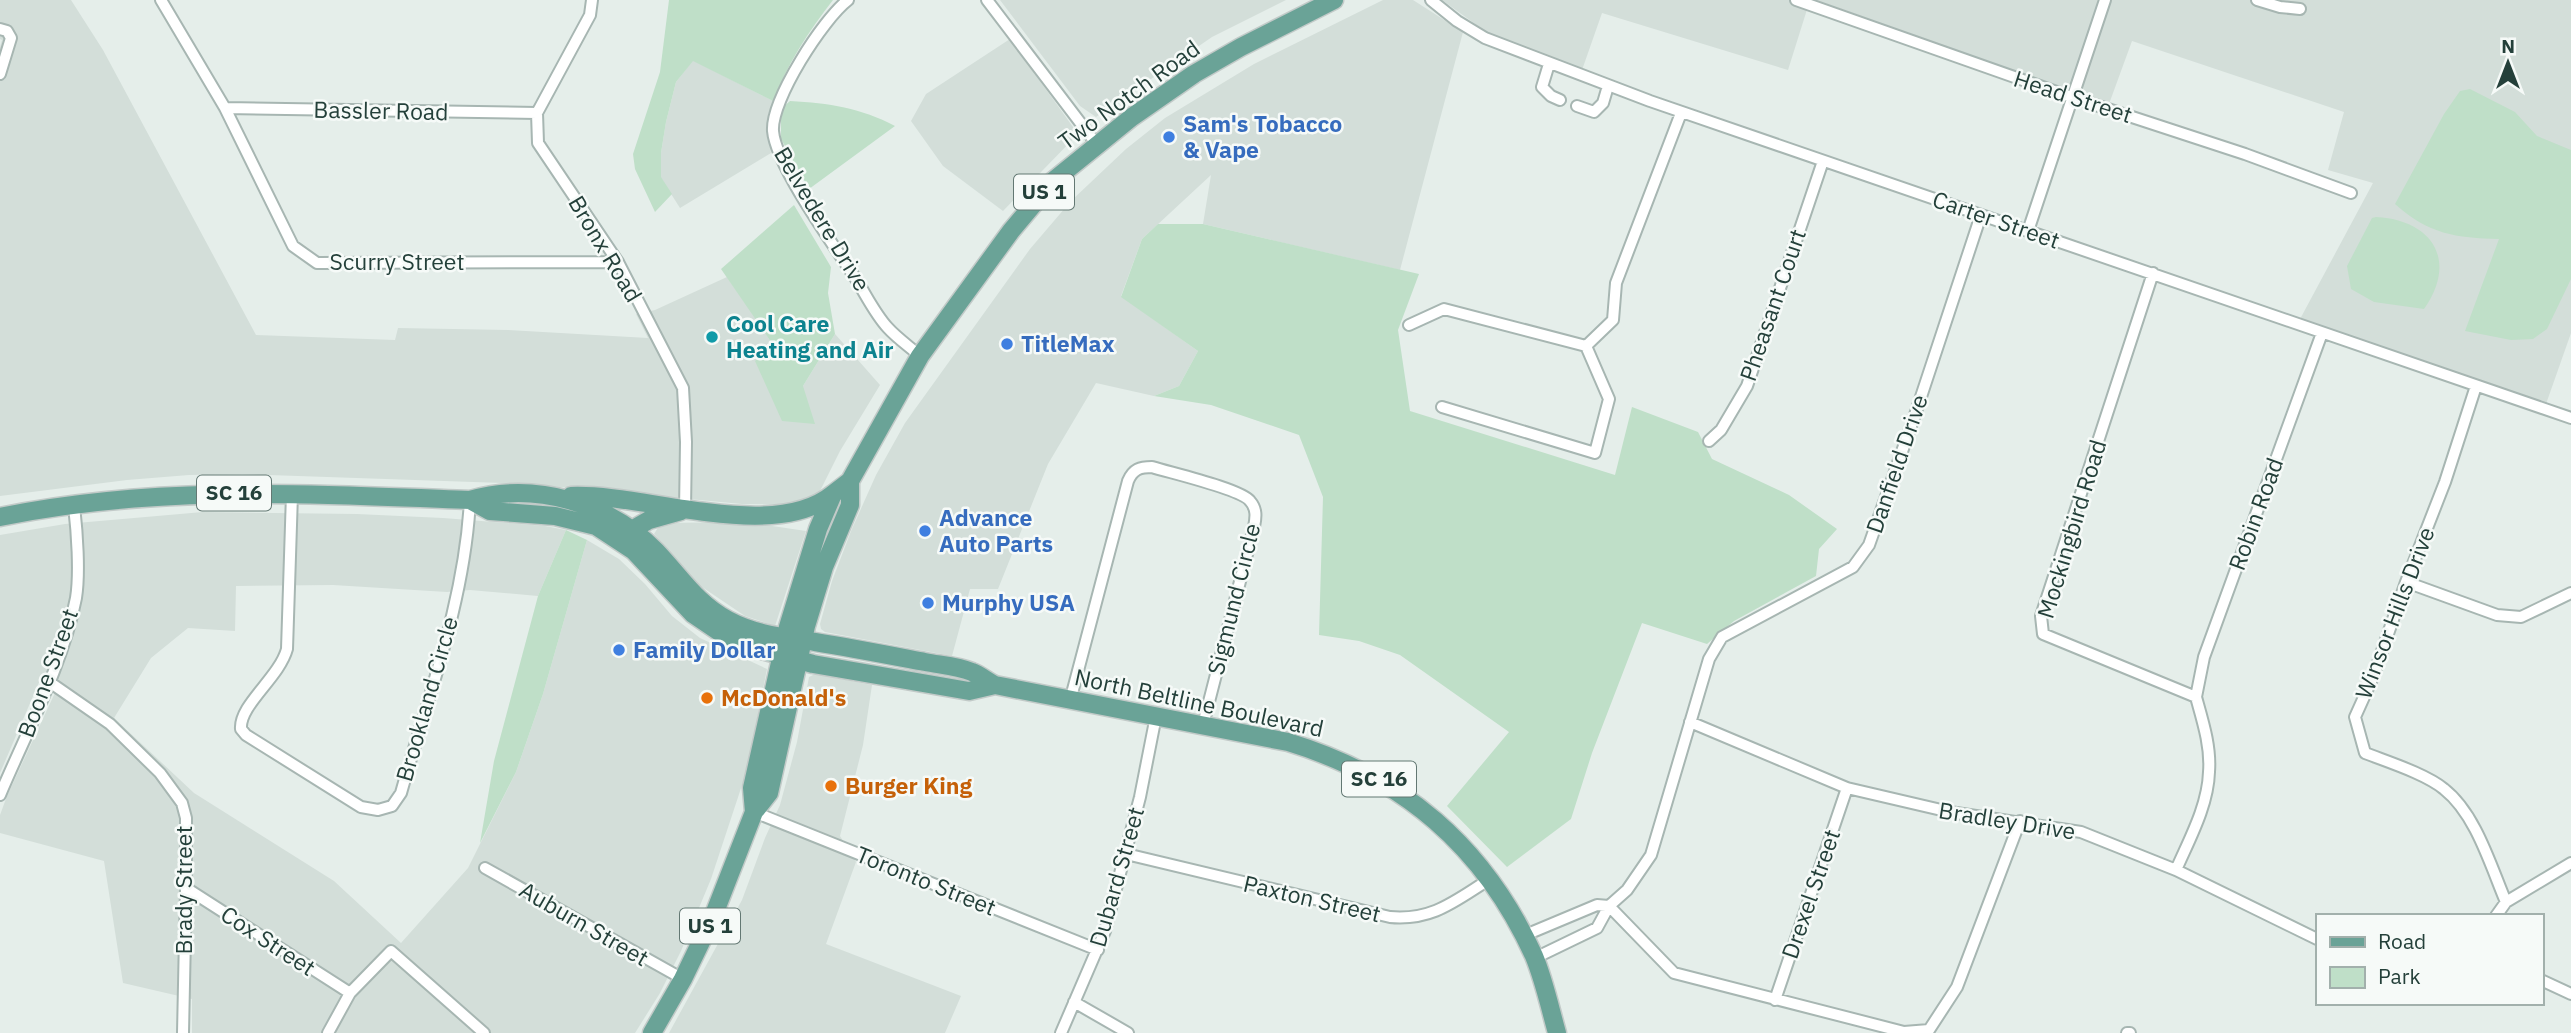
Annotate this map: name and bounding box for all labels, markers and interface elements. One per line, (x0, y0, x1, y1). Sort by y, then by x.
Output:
north arrow (2473, 28, 2543, 98)
street label: Two Notch Road (1052, 33, 1205, 156)
text: N (2501, 34, 2515, 58)
street label: Head Street (2010, 63, 2136, 129)
street label: Bassler Road (313, 94, 449, 126)
place label: Sam's Tobacco & Vape (1183, 108, 1342, 164)
marker: Sam's Tobacco & Vape (1161, 129, 1177, 145)
street label: Belvedere Drive (768, 141, 878, 296)
road number: US 1 (1014, 174, 1074, 210)
street label: Carter Street (1929, 183, 2064, 255)
street label: Bronx Road (562, 190, 649, 307)
street label: Pheasant Court (1732, 225, 1812, 385)
street label: Scurry Street (329, 246, 465, 276)
place label: Cool Care Heating and Air (726, 308, 894, 364)
place label: TitleMax (1021, 328, 1115, 358)
marker: Cool Care Heating and Air (704, 329, 720, 345)
marker: TitleMax (999, 336, 1015, 352)
street label: Danfield Drive (1858, 390, 1934, 537)
street label: Mockingbird Road (2030, 436, 2112, 622)
street label: Robin Road (2221, 453, 2289, 574)
road number: SC 16 (197, 476, 271, 510)
place label: Advance Auto Parts (939, 502, 1053, 558)
street label: Sigmund Circle (1200, 520, 1266, 678)
street label: Winsor Hills Drive (2348, 522, 2441, 703)
marker: Advance Auto Parts (917, 523, 933, 539)
place label: Murphy USA (942, 587, 1075, 617)
marker: Murphy USA (920, 595, 936, 611)
street label: Boone Street (10, 604, 84, 741)
street label: Brookland Circle (388, 613, 464, 785)
place label: Family Dollar (633, 634, 775, 664)
marker: Family Dollar (611, 642, 627, 658)
street label: North Beltline Boulevard (1072, 661, 1327, 743)
place label: McDonald's (721, 682, 846, 712)
marker: McDonald's (699, 690, 715, 706)
road number: SC 16 (1342, 762, 1416, 796)
place label: Burger King (845, 770, 973, 800)
marker: Burger King (823, 778, 839, 794)
street label: Bradley Drive (1937, 794, 2078, 846)
street label: Dubard Street (1082, 803, 1150, 950)
street label: Drexel Street (1774, 825, 1846, 962)
street label: Brady Street (168, 826, 198, 954)
street label: Toronto Street (852, 838, 1001, 922)
street label: Paxton Street (1241, 868, 1384, 928)
street label: Auburn Street (515, 874, 654, 972)
street label: Cox Street (215, 898, 322, 982)
road number: US 1 (680, 908, 740, 944)
legend (2316, 914, 2543, 1005)
text: Road (2378, 927, 2426, 955)
text: Park (2378, 962, 2421, 990)

